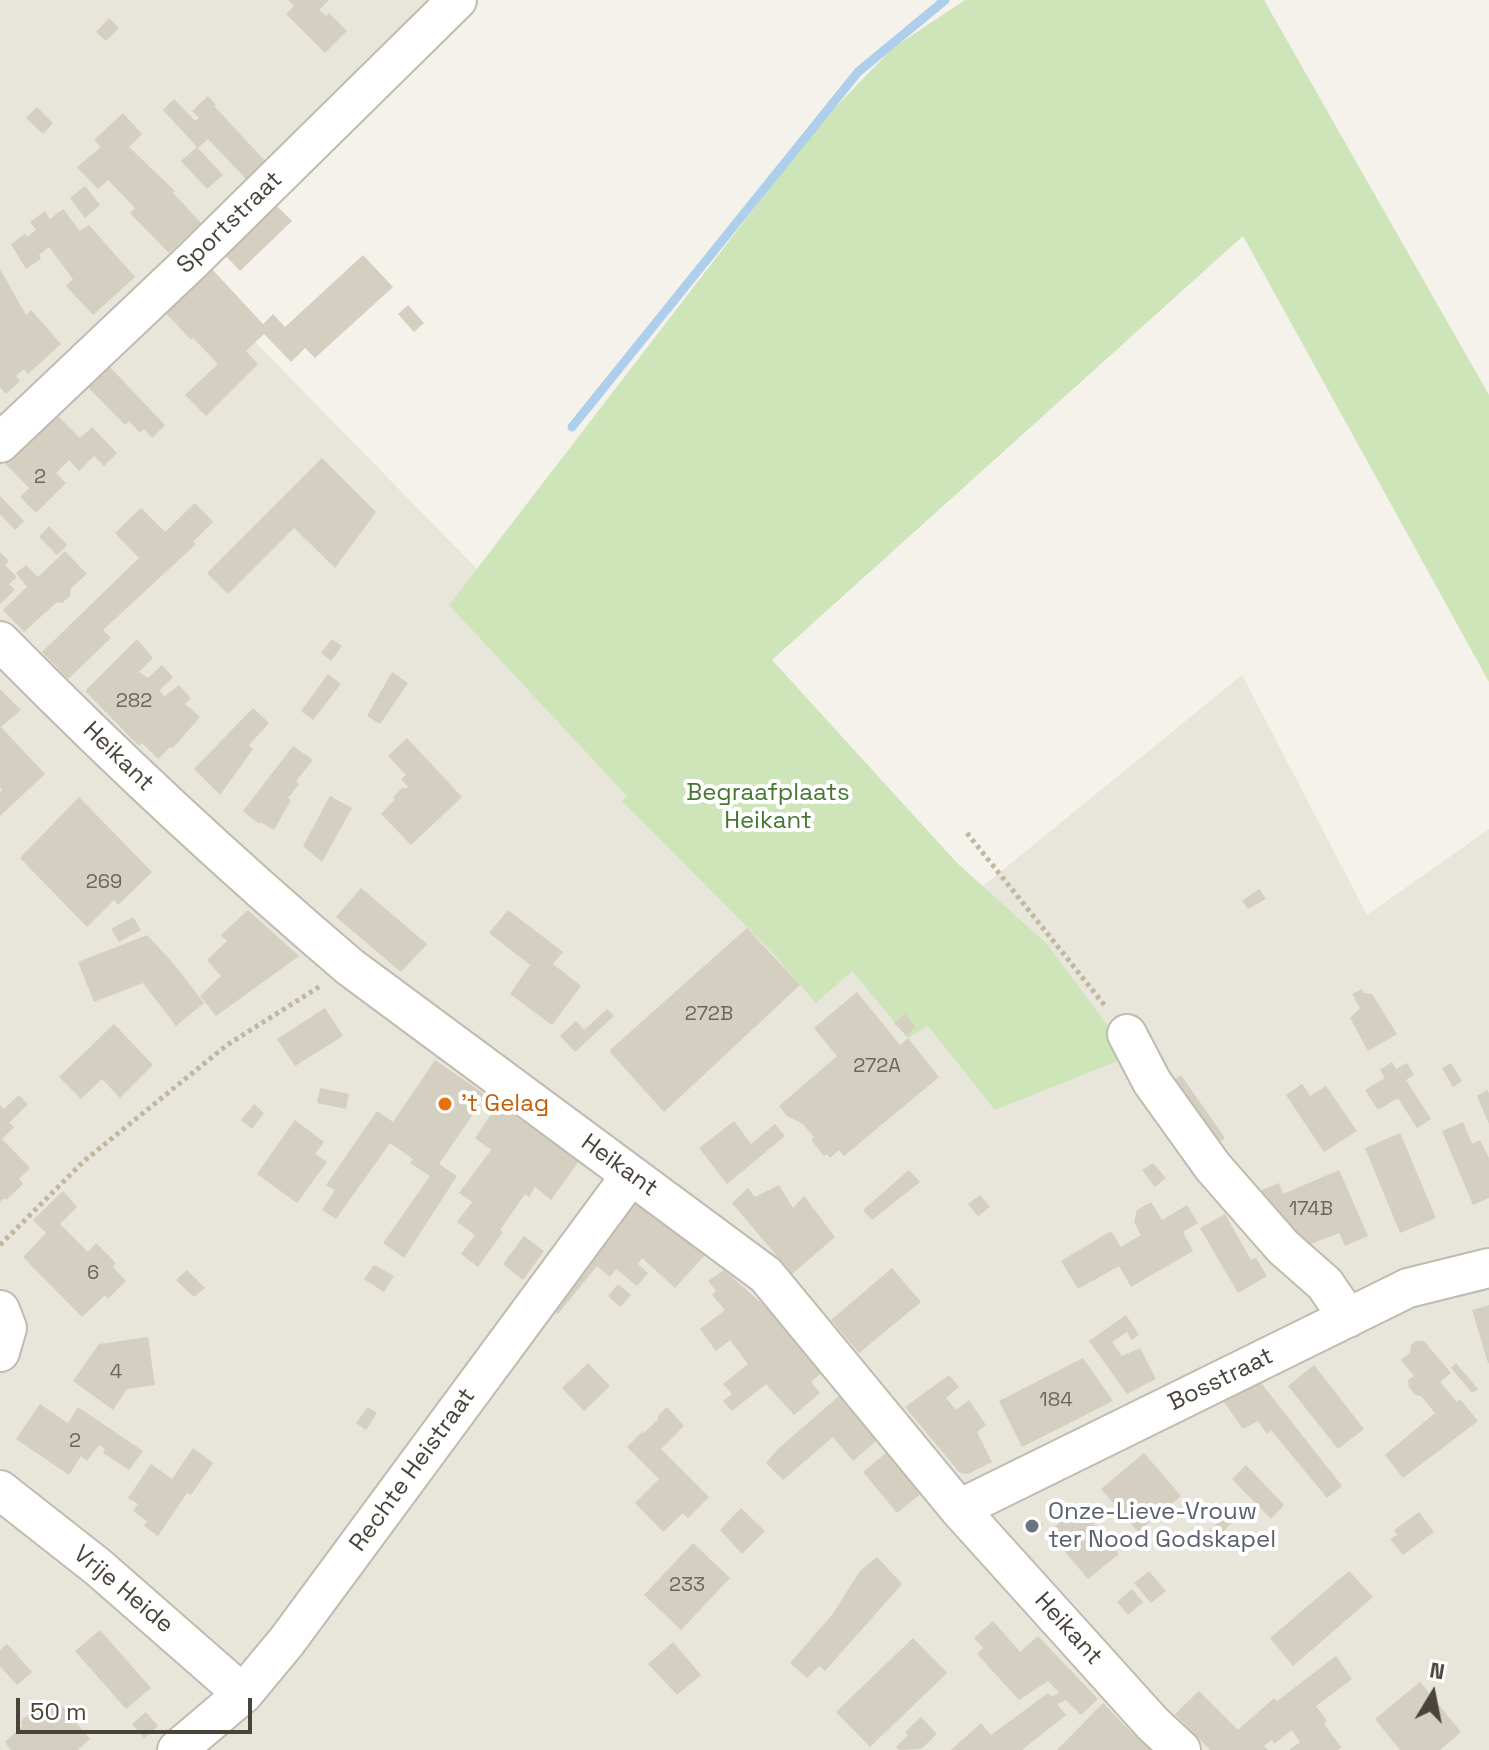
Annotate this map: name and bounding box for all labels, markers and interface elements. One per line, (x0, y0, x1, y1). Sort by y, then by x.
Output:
street label: Sportstraat (171, 166, 289, 280)
house number: 2 (34, 466, 46, 490)
house number: 282 (116, 690, 152, 714)
street label: Heikant (76, 716, 160, 798)
park label: Begraafplaats Heikant (686, 779, 850, 835)
house number: 269 (86, 871, 122, 895)
house number: 272B (685, 1003, 733, 1027)
house number: 272A (853, 1055, 901, 1079)
place label: 't Gelag (461, 1090, 549, 1118)
marker: 't Gelag (436, 1095, 454, 1113)
street label: Heikant (575, 1129, 663, 1203)
house number: 174B (1289, 1198, 1333, 1222)
house number: 6 (87, 1262, 99, 1286)
street label: Bosstraat (1164, 1342, 1278, 1418)
house number: 4 (110, 1361, 122, 1385)
street label: Rechte Heistraat (344, 1383, 482, 1557)
house number: 184 (1039, 1389, 1073, 1413)
house number: 2 (69, 1430, 81, 1454)
place label: Onze-Lieve-Vrouw ter Nood Godskapel (1048, 1498, 1276, 1554)
marker: Onze-Lieve-Vrouw ter Nood Godskapel (1023, 1517, 1041, 1535)
street label: Vrije Heide (67, 1540, 179, 1640)
house number: 233 (669, 1574, 705, 1598)
street label: Heikant (1028, 1587, 1108, 1671)
north arrow (1393, 1654, 1473, 1734)
text: N (1427, 1655, 1447, 1685)
scale bar (20, 1682, 256, 1732)
text: 50 m (30, 1696, 87, 1727)

